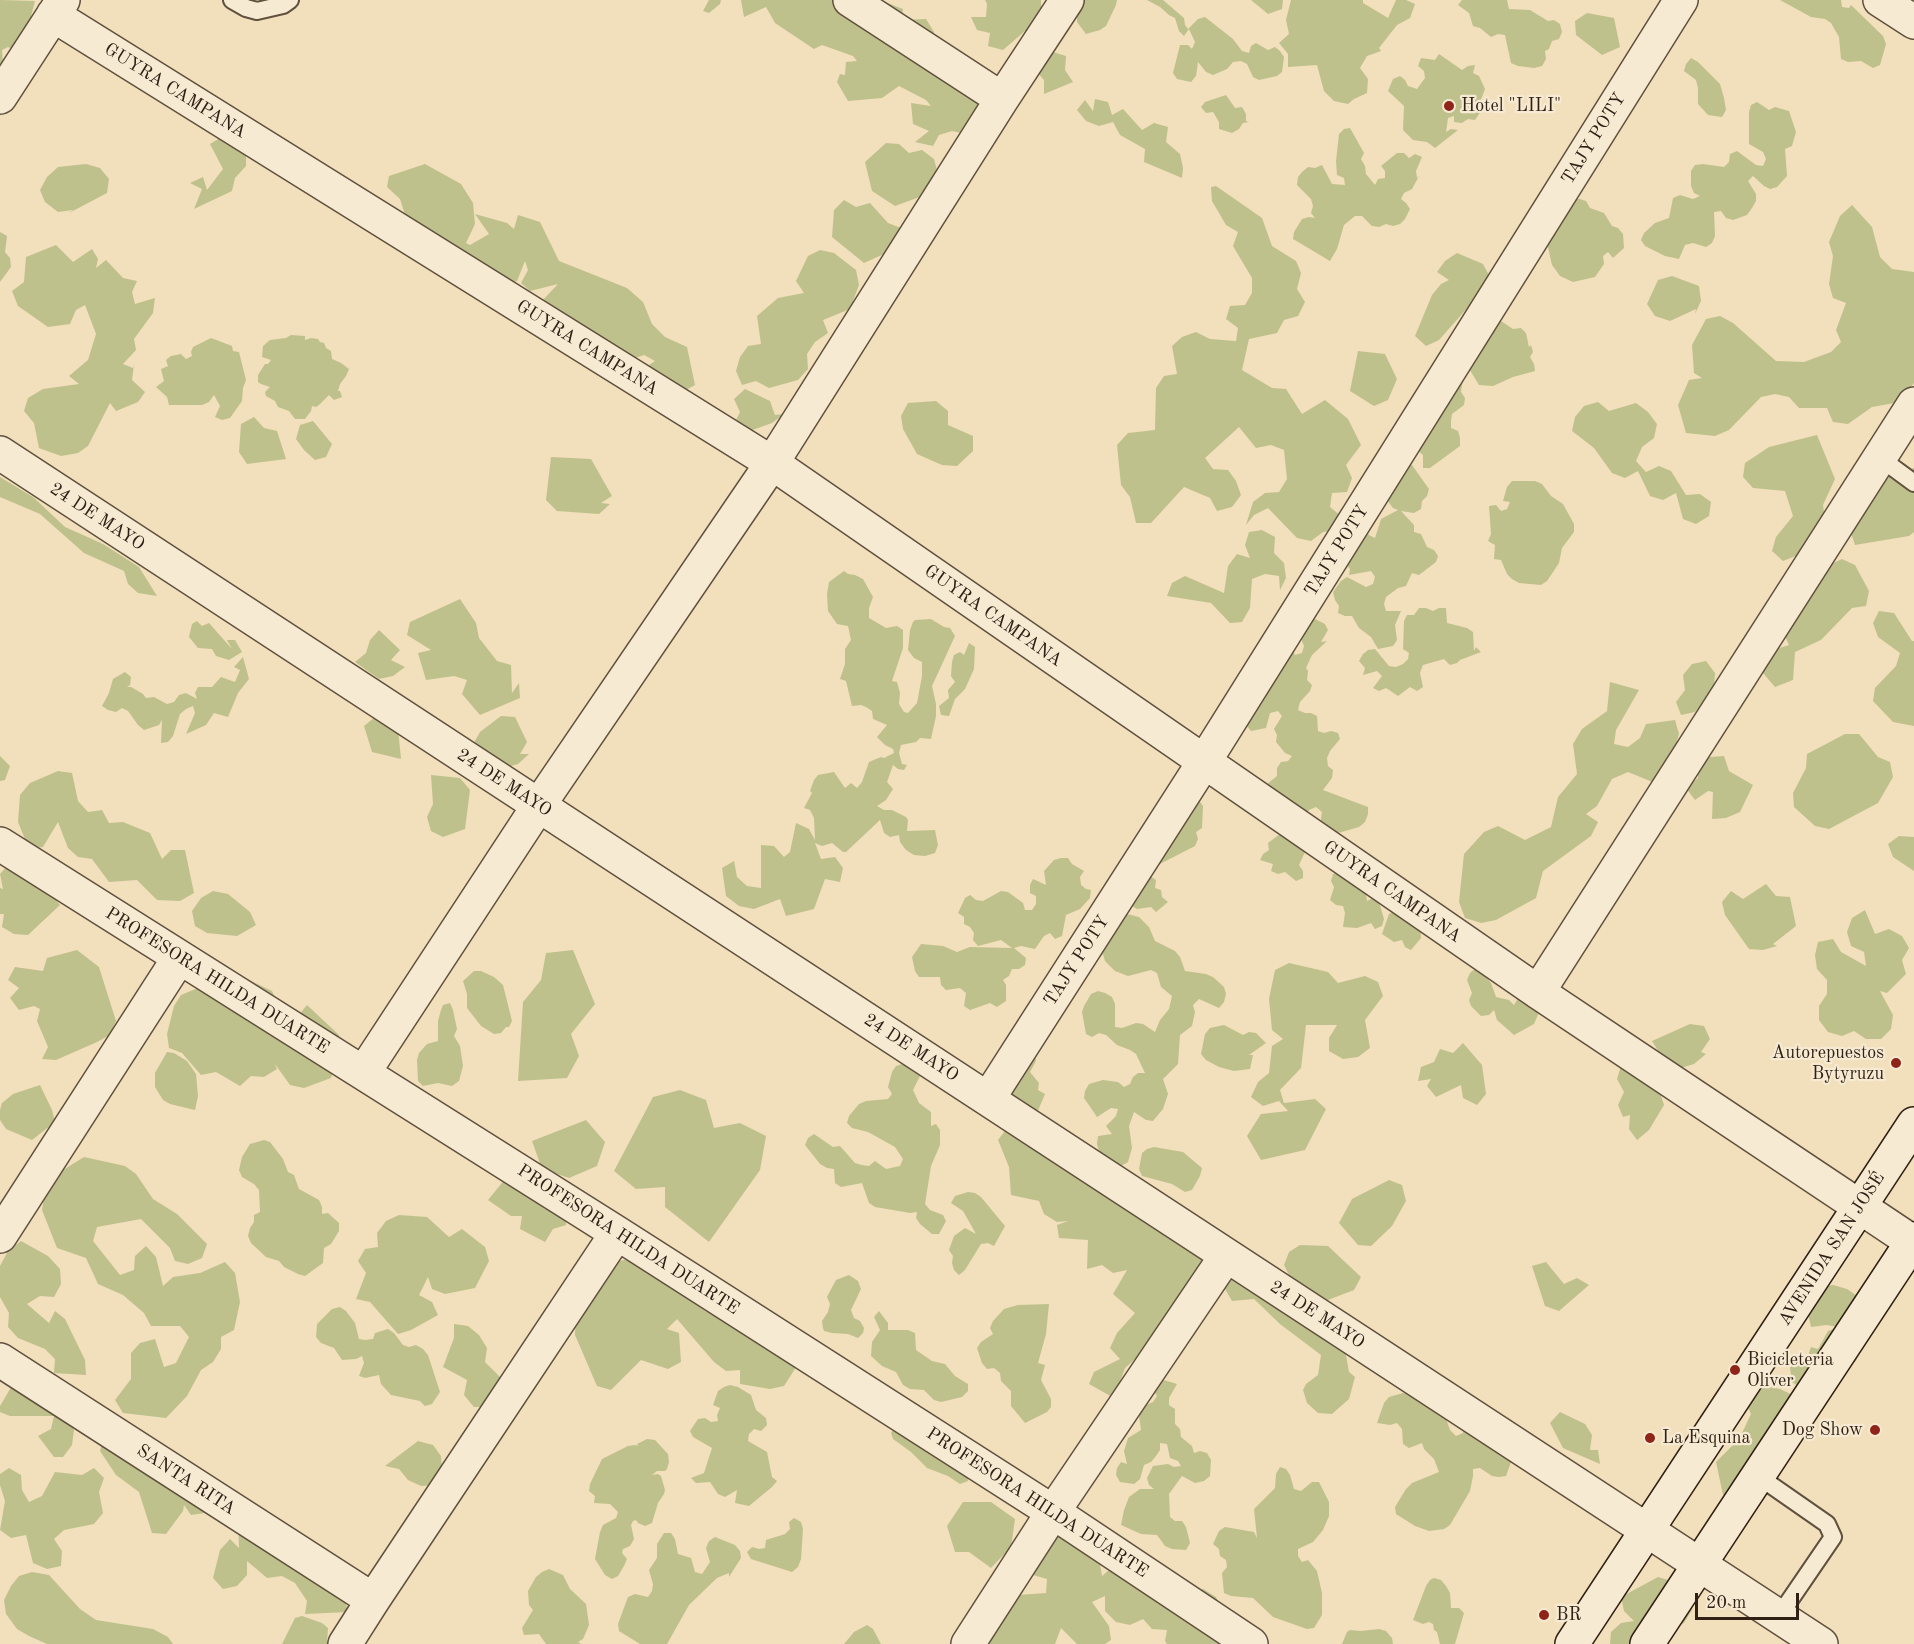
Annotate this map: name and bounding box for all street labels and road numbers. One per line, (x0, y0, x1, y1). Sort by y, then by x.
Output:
street label: GUYRA CAMPANA (100, 39, 250, 143)
street label: TAJY POTY (1557, 89, 1631, 189)
street label: GUYRA CAMPANA (512, 296, 662, 400)
street label: 24 DE MAYO (45, 478, 149, 556)
street label: TAJY POTY (1300, 501, 1374, 601)
street label: GUYRA CAMPANA (920, 560, 1066, 672)
street label: 24 DE MAYO (452, 744, 556, 822)
street label: GUYRA CAMPANA (1319, 836, 1465, 948)
street label: PROFESORA HILDA DUARTE (101, 903, 333, 1059)
street label: TAJY POTY (1040, 912, 1114, 1010)
street label: 24 DE MAYO (859, 1009, 963, 1087)
street label: PROFESORA HILDA DUARTE (513, 1160, 743, 1320)
street label: AVENIDA SAN JOSÉ (1774, 1168, 1890, 1330)
street label: 24 DE MAYO (1265, 1276, 1369, 1354)
street label: PROFESORA HILDA DUARTE (922, 1423, 1152, 1583)
street label: SANTA RITA (132, 1440, 240, 1520)

